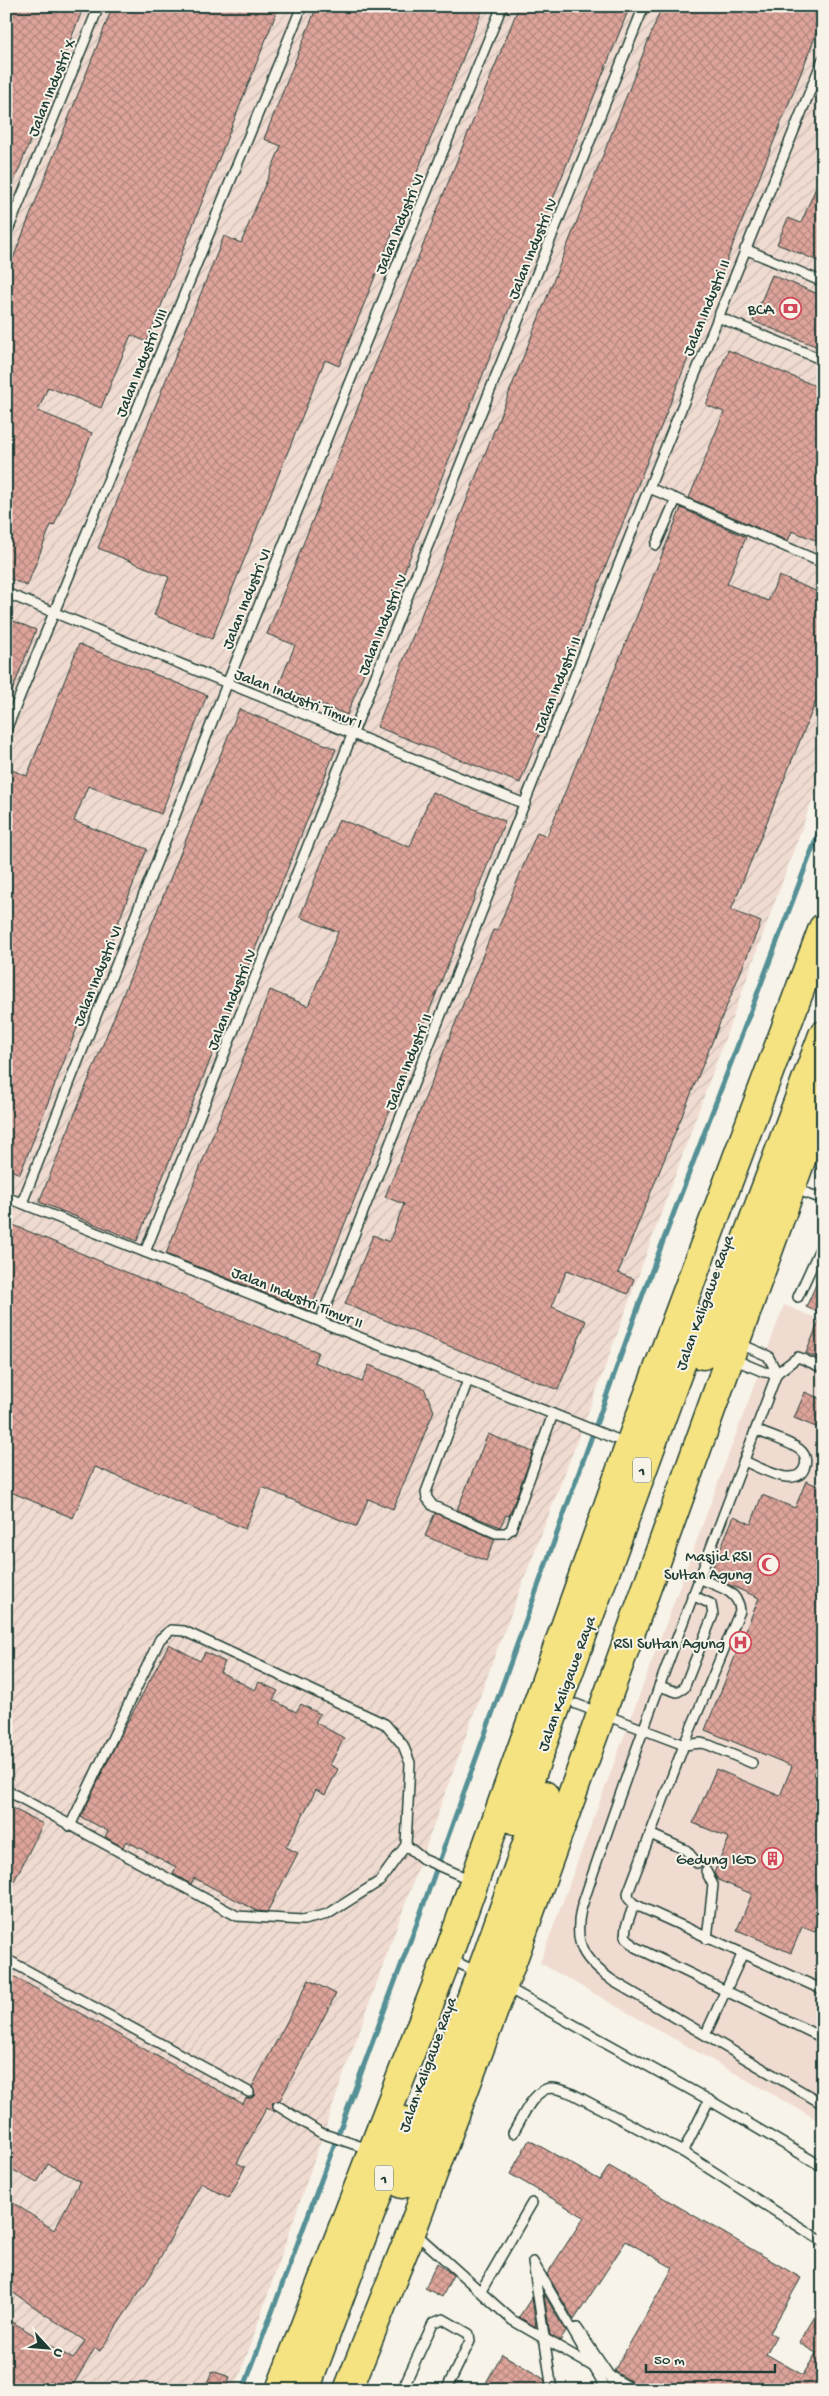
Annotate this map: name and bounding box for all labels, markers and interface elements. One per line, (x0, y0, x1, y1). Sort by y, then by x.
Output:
street label: Jalan Industri X (25, 36, 82, 140)
street label: Jalan Industri VI (372, 171, 430, 278)
street label: Jalan Industri IV (505, 196, 563, 303)
street label: Jalan Industri II (680, 257, 736, 359)
bank icon: BCA (778, 296, 802, 320)
place label: BCA (747, 302, 776, 321)
street label: Jalan Industri VIII (113, 306, 174, 420)
street label: Jalan Industri VI (219, 546, 277, 653)
street label: Jalan Industri IV (355, 572, 413, 679)
street label: Jalan Industri II (531, 634, 587, 736)
street label: Jalan Industri Timur I (231, 666, 365, 735)
street label: Jalan Industri VI (70, 923, 128, 1030)
street label: Jalan Industri IV (204, 947, 262, 1054)
street label: Jalan Industri II (382, 1011, 438, 1113)
street label: Jalan Kaligawe Raya (673, 1232, 740, 1373)
street label: Jalan Industri Timur II (228, 1264, 365, 1334)
road number: 1 (633, 1458, 651, 1482)
place label: Masjid RSI Sultan Agung (664, 1549, 752, 1586)
mosque icon: Masjid RSI Sultan Agung (756, 1552, 780, 1576)
street label: Jalan Kaligawe Raya (535, 1613, 602, 1754)
hospital icon: RSI Sultan Agung (729, 1630, 753, 1654)
place label: RSI Sultan Agung (614, 1636, 725, 1655)
building icon: Gedung IGD (760, 1846, 784, 1870)
place label: Gedung IGD (676, 1852, 757, 1871)
street label: Jalan Kaligawe Raya (396, 1994, 463, 2135)
road number: 1 (375, 2166, 393, 2190)
north arrow (22, 2324, 72, 2374)
scale bar (646, 2341, 775, 2373)
text: U (48, 2345, 67, 2360)
text: 50 m (654, 2352, 685, 2370)

